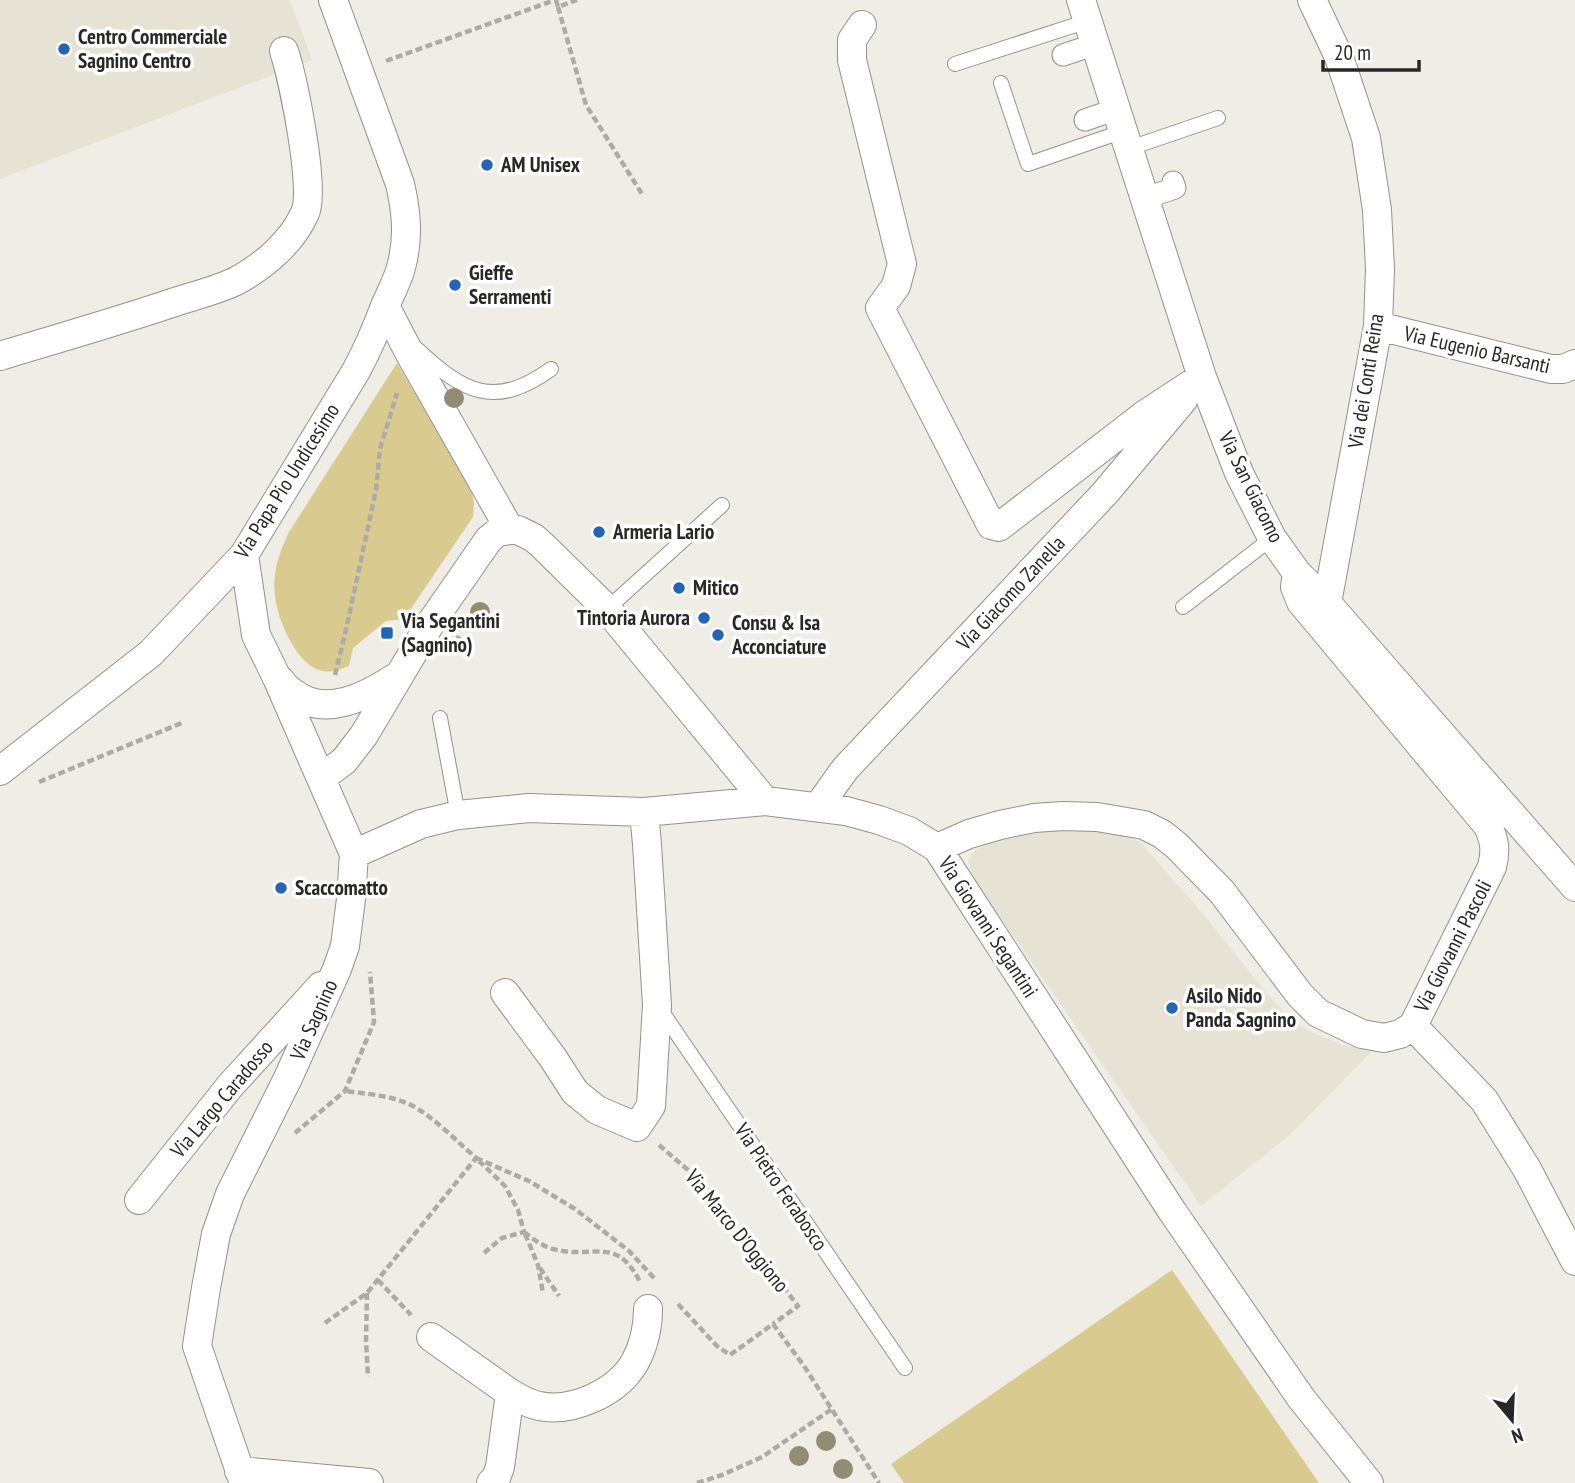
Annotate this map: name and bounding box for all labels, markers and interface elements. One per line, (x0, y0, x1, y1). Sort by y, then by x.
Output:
place label: Centro Commerciale Sagnino Centro (78, 23, 227, 74)
scale bar (1323, 28, 1419, 72)
text: 20 m (1334, 39, 1371, 66)
marker: Centro Commerciale Sagnino Centro (56, 41, 72, 57)
place label: AM Unisex (500, 151, 581, 178)
marker: AM Unisex (479, 157, 495, 173)
place label: Gieffe Serramenti (469, 259, 551, 310)
marker: Gieffe Serramenti (447, 277, 463, 293)
street label: Via dei Conti Reina (1341, 312, 1389, 451)
street label: Via Eugenio Barsanti (1400, 319, 1553, 379)
street label: Via Papa Pio Undicesimo (227, 398, 345, 564)
street label: Via San Giacomo (1212, 426, 1290, 547)
place label: Armeria Lario (612, 518, 714, 545)
marker: Armeria Lario (591, 524, 607, 540)
street label: Via Giacomo Zanella (950, 530, 1071, 656)
place label: Mitico (693, 574, 739, 601)
marker: Mitico (671, 580, 687, 596)
place label: Tintoria Aurora (577, 604, 690, 631)
place label: Via Segantini (Sagnino) (400, 607, 500, 658)
place label: Consu & Isa Acconciature (731, 609, 826, 660)
marker: Tintoria Aurora (696, 610, 712, 626)
marker: Via Segantini (Sagnino) (379, 625, 395, 641)
marker: Consu & Isa Acconciature (710, 627, 726, 643)
street label: Via Giovanni Segantini (932, 850, 1044, 1003)
place label: Scaccomatto (295, 874, 388, 901)
street label: Via Giovanni Pascoli (1407, 875, 1497, 1017)
marker: Scaccomatto (273, 880, 289, 896)
street label: Via Sagnino (283, 975, 343, 1065)
place label: Asilo Nido Panda Sagnino (1185, 982, 1296, 1033)
marker: Asilo Nido Panda Sagnino (1164, 1000, 1180, 1016)
street label: Via Largo Caradosso (164, 1034, 279, 1164)
street label: Via Pietro Ferabosco (728, 1117, 834, 1256)
street label: Via Marco D'Oggiono (679, 1163, 795, 1298)
north arrow (1477, 1385, 1547, 1455)
text: N (1509, 1423, 1526, 1449)

